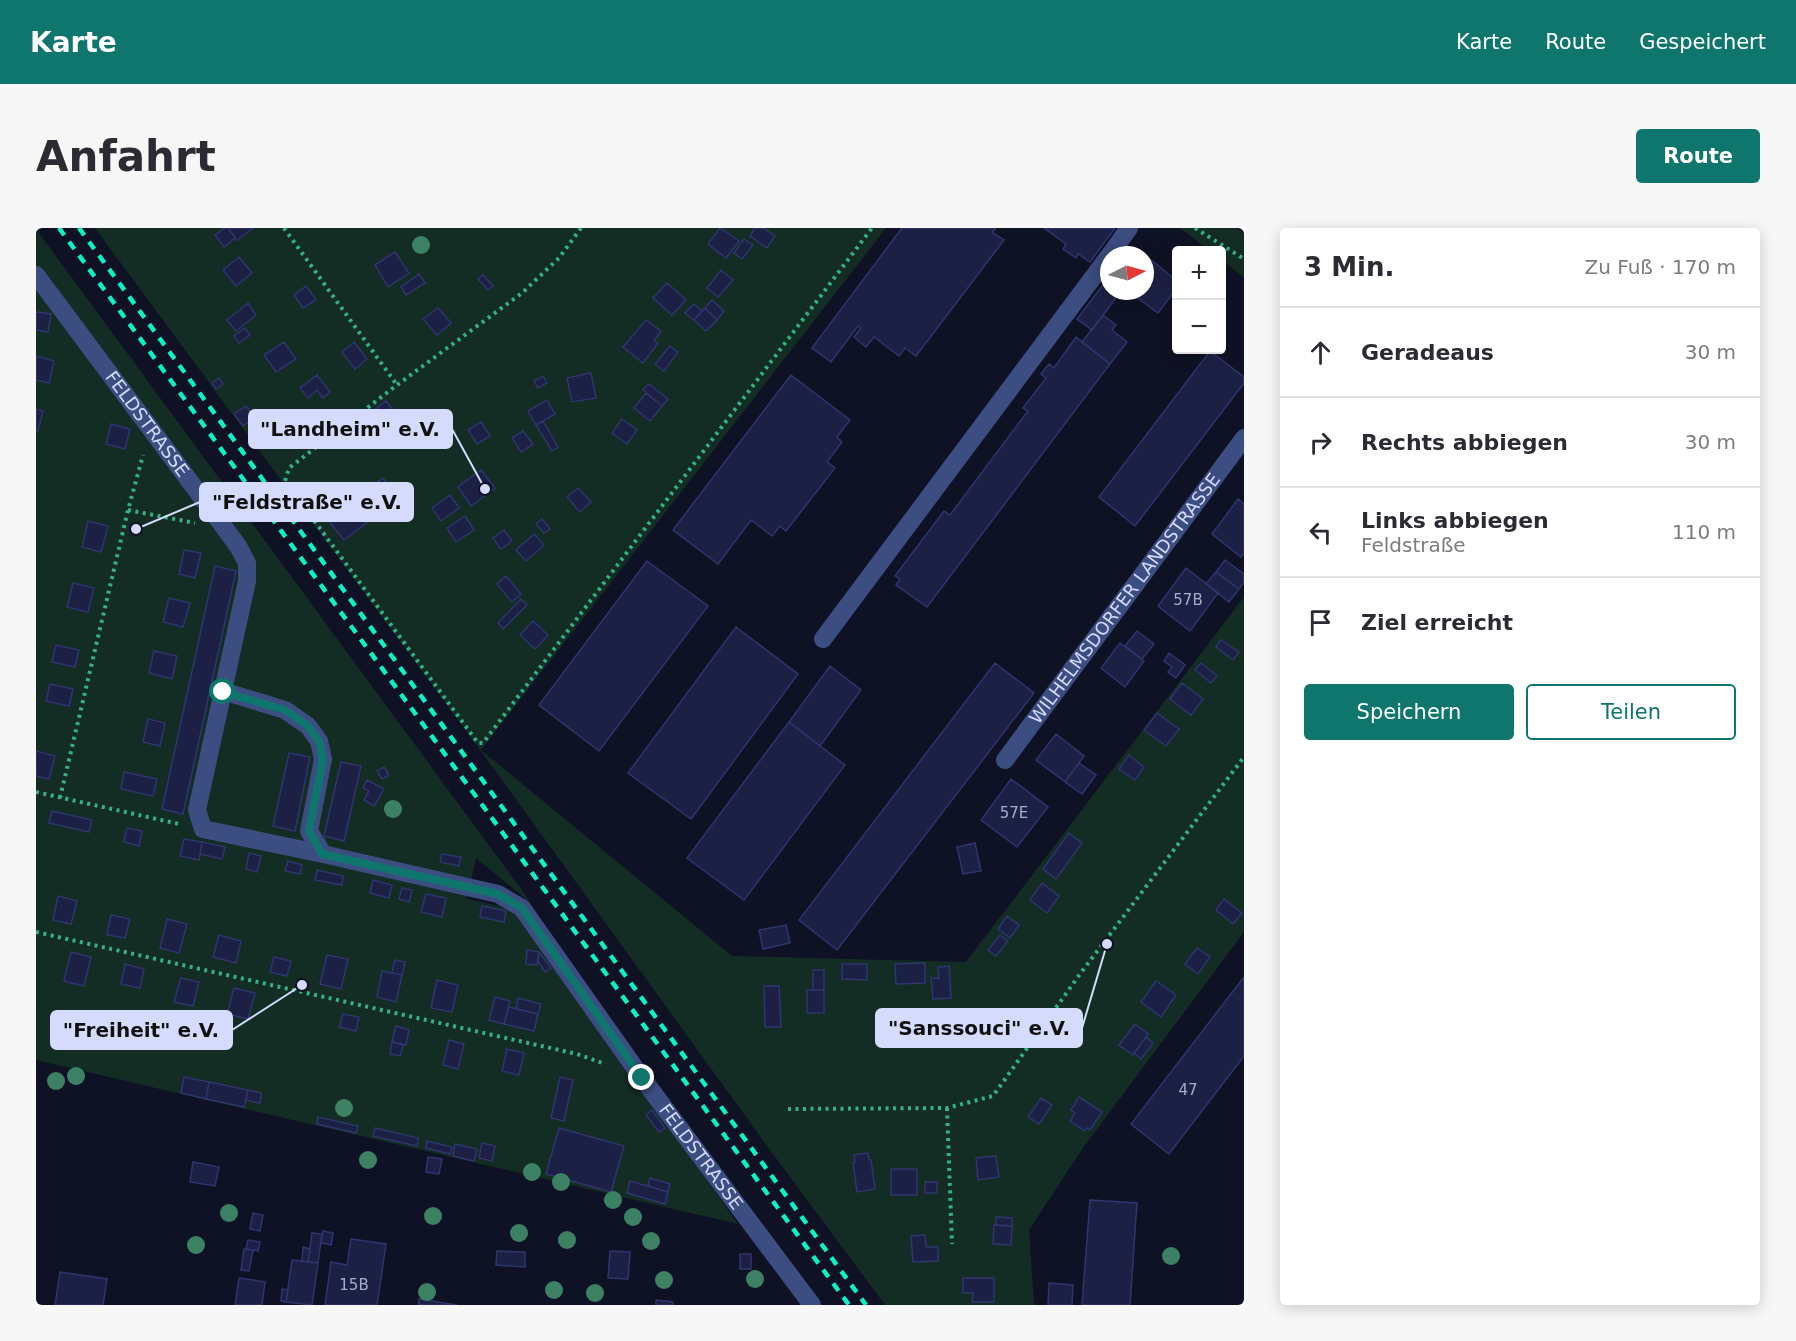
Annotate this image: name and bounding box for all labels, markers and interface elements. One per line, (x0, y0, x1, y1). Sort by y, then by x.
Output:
text: Karte (30, 26, 117, 59)
text: Karte (1456, 30, 1512, 54)
text: Route (1545, 30, 1606, 54)
text: Gespeichert (1639, 30, 1766, 54)
button: Route (1636, 129, 1760, 183)
text: Anfahrt (36, 132, 216, 181)
north arrow (1100, 246, 1154, 300)
map controls (1172, 246, 1226, 354)
button: + (1172, 246, 1226, 300)
text: 3 Min. (1304, 252, 1394, 282)
text: Zu Fuß · 170 m (1584, 255, 1736, 279)
button: − (1172, 300, 1226, 354)
icon: ahead (1304, 336, 1337, 369)
text: Geradeaus (1361, 340, 1494, 365)
text: 30 m (1685, 340, 1736, 364)
street label: FELDSTRASSE (101, 367, 194, 481)
callout: "Landheim" e.V. (249, 410, 452, 448)
text: "Landheim" e.V. (260, 417, 440, 441)
icon: right (1304, 426, 1337, 459)
text: Rechts abbiegen (1361, 430, 1568, 455)
text: 30 m (1685, 430, 1736, 454)
street label: WILHELMSDORFER LANDSTRASSE (1025, 469, 1224, 728)
callout: "Feldstraße" e.V. (200, 483, 413, 521)
text: "Feldstraße" e.V. (212, 490, 402, 514)
text: Links abbiegen (1361, 508, 1549, 533)
icon: left (1304, 516, 1337, 549)
text: 110 m (1672, 520, 1736, 544)
text: Feldstraße (1361, 533, 1466, 557)
house number: 57B (1173, 591, 1203, 609)
icon: arrive (1304, 606, 1337, 639)
text: Ziel erreicht (1361, 610, 1513, 635)
route start (209, 678, 235, 704)
button: Speichern (1304, 684, 1514, 740)
button: Teilen (1526, 684, 1736, 740)
house number: 57E (1000, 804, 1028, 822)
callout: "Sanssouci" e.V. (876, 1009, 1082, 1047)
callout: "Freiheit" e.V. (51, 1011, 232, 1049)
text: "Sanssouci" e.V. (888, 1016, 1070, 1040)
text: "Freiheit" e.V. (63, 1018, 219, 1042)
route end (628, 1064, 654, 1090)
house number: 47 (1178, 1081, 1198, 1099)
street label: FELDSTRASSE (655, 1100, 748, 1213)
house number: 15B (339, 1276, 369, 1294)

